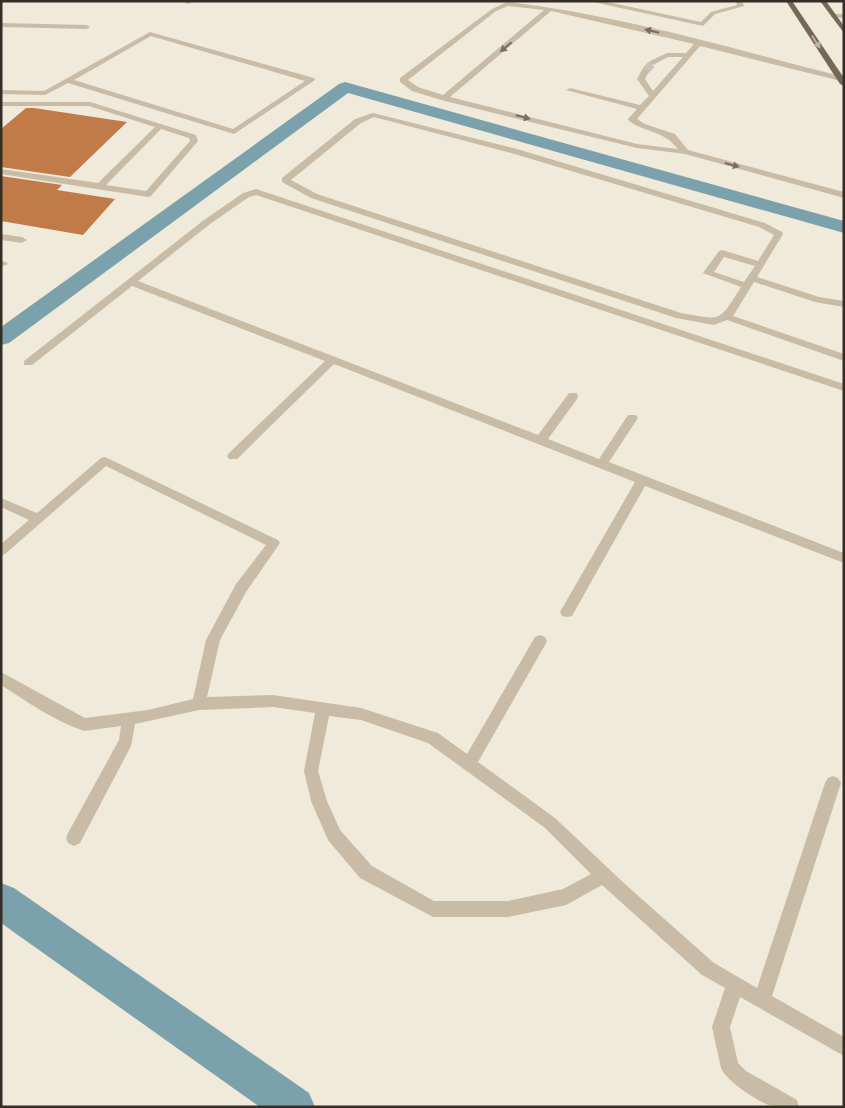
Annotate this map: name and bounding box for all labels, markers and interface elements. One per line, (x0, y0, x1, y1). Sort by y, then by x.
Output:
one-way arrow (644, 27, 659, 35)
one-way arrow (811, 35, 821, 49)
one-way arrow (499, 41, 512, 52)
one-way arrow (516, 113, 531, 121)
one-way arrow (725, 161, 740, 169)

